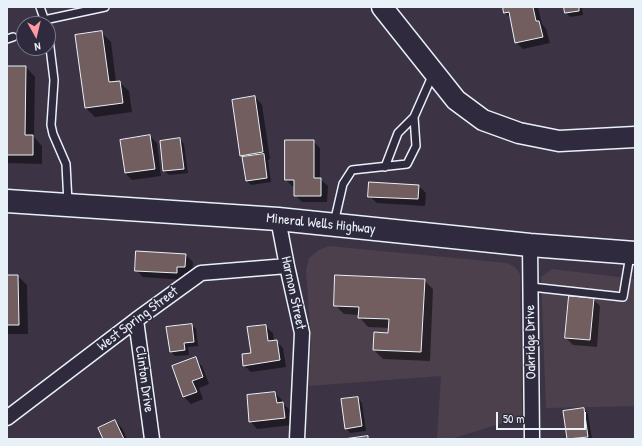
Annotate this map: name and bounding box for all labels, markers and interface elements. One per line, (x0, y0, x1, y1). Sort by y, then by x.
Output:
north arrow (16, 16, 56, 56)
text: N (34, 40, 41, 54)
street label: Mineral Wells Highway (266, 210, 376, 238)
street label: Harmon Street (277, 255, 309, 331)
street label: West Spring Street (94, 283, 182, 355)
street label: Oakridge Drive (522, 305, 540, 379)
street label: Clinton Drive (131, 345, 157, 413)
scale bar (498, 404, 588, 430)
text: 50 m (503, 410, 524, 427)

